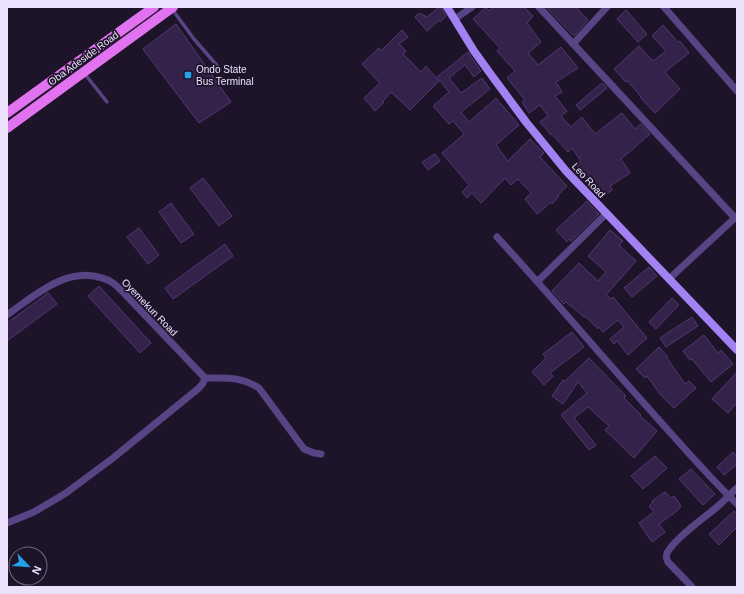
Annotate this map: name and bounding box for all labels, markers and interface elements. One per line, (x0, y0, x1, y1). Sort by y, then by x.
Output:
street label: Oba Adeside Road (46, 29, 120, 88)
place label: Ondo State Bus Terminal (196, 64, 254, 87)
marker: Ondo State Bus Terminal (183, 70, 193, 80)
street label: Leo Road (570, 161, 607, 200)
street label: Oyemekun Road (120, 277, 180, 338)
north arrow (8, 546, 48, 586)
text: N (30, 564, 44, 576)

